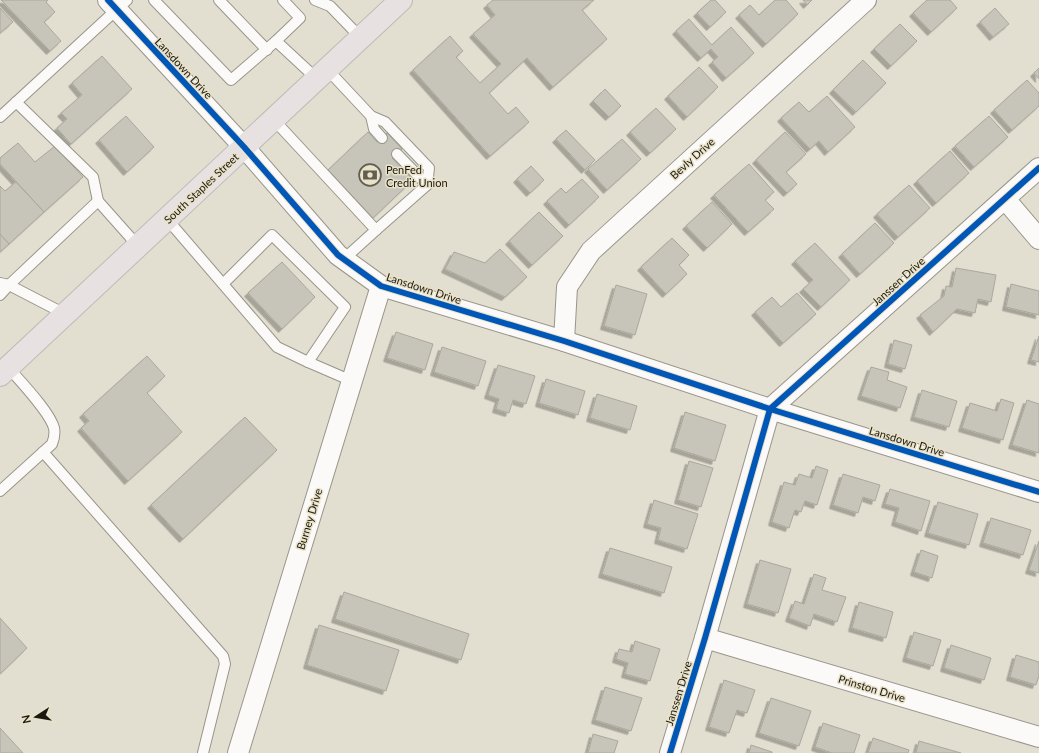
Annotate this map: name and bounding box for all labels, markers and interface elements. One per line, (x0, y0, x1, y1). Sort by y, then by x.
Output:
street label: Lansdown Drive (153, 35, 216, 101)
street label: Bevly Drive (667, 134, 717, 181)
street label: South Staples Street (161, 150, 241, 226)
bank icon: PenFed Credit Union (357, 162, 383, 188)
place label: PenFed Credit Union (386, 163, 448, 189)
street label: Janssen Drive (869, 254, 927, 308)
street label: Lansdown Drive (385, 270, 463, 306)
street label: Lansdown Drive (868, 423, 946, 459)
street label: Burney Drive (294, 487, 325, 551)
street label: Janssen Drive (662, 659, 694, 727)
street label: Prinston Drive (837, 672, 907, 704)
north arrow (16, 697, 56, 737)
text: N (18, 714, 33, 725)

